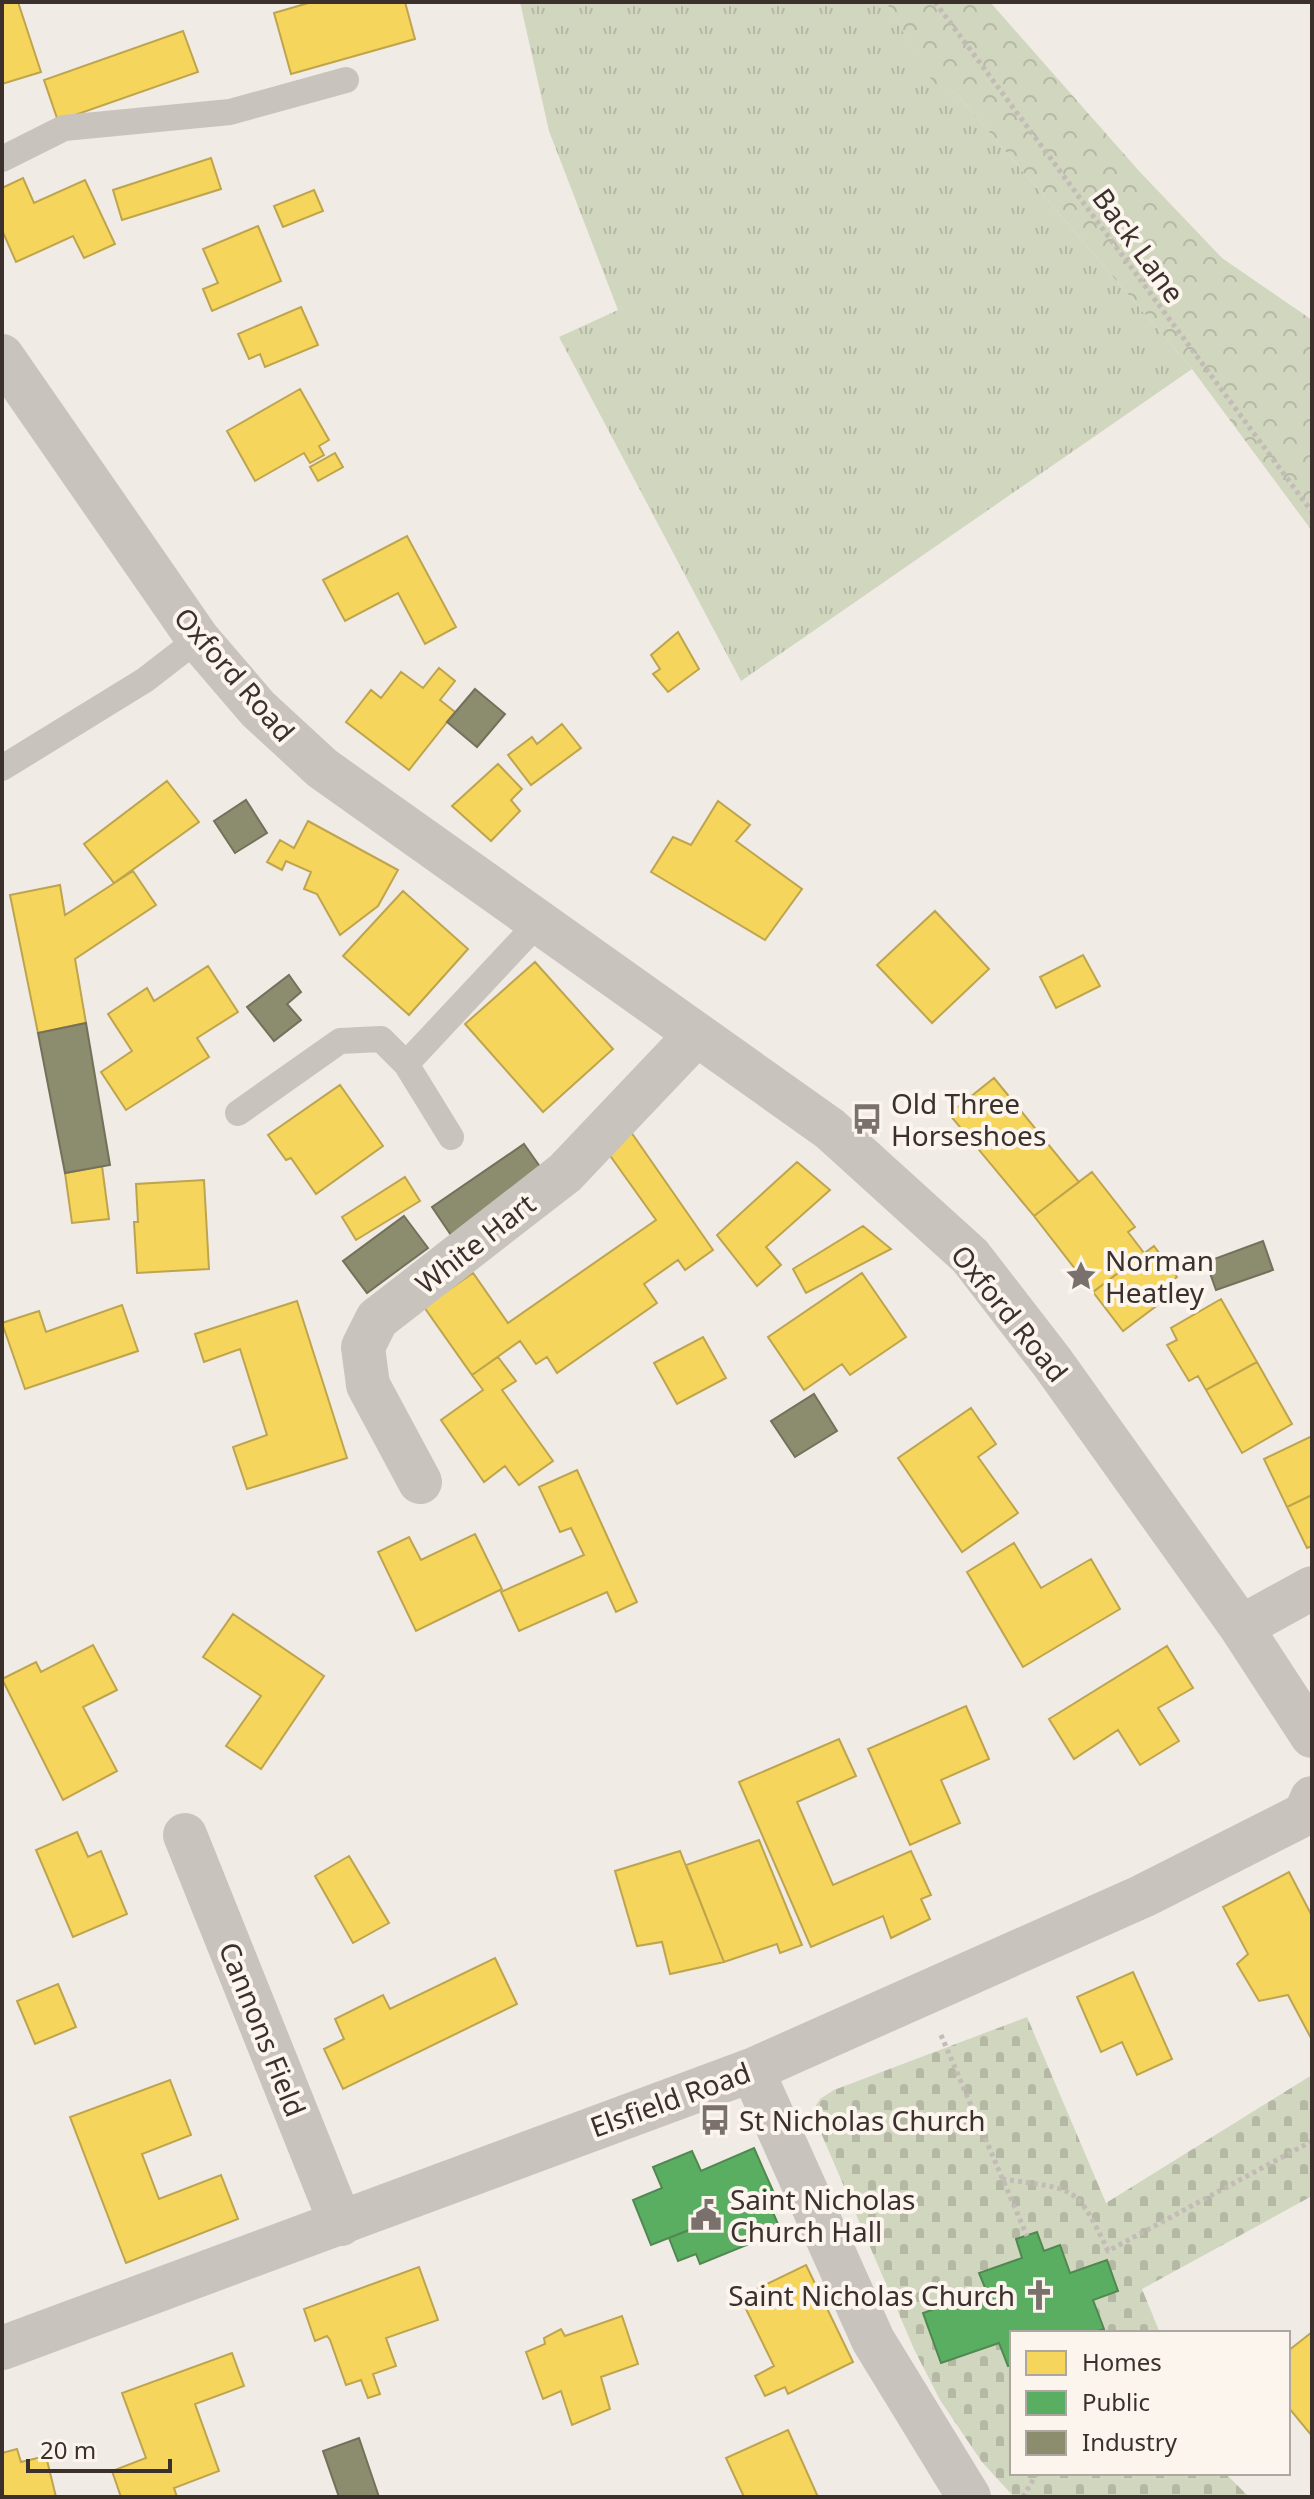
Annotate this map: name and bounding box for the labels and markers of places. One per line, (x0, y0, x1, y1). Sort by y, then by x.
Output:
place label: Old Three Horseshoes (891, 1084, 1046, 1154)
bus stop icon: Old Three Horseshoes (850, 1102, 884, 1136)
place label: Norman Heatley (1105, 1241, 1214, 1311)
place icon: Norman Heatley (1064, 1259, 1098, 1293)
place label: St Nicholas Church (739, 2101, 986, 2139)
bus stop icon: St Nicholas Church (698, 2103, 732, 2137)
place label: Saint Nicholas Church Hall (730, 2180, 916, 2250)
public building icon: Saint Nicholas Church Hall (689, 2198, 723, 2232)
place label: Saint Nicholas Church (728, 2276, 1015, 2314)
church icon: Saint Nicholas Church (1022, 2278, 1056, 2312)

